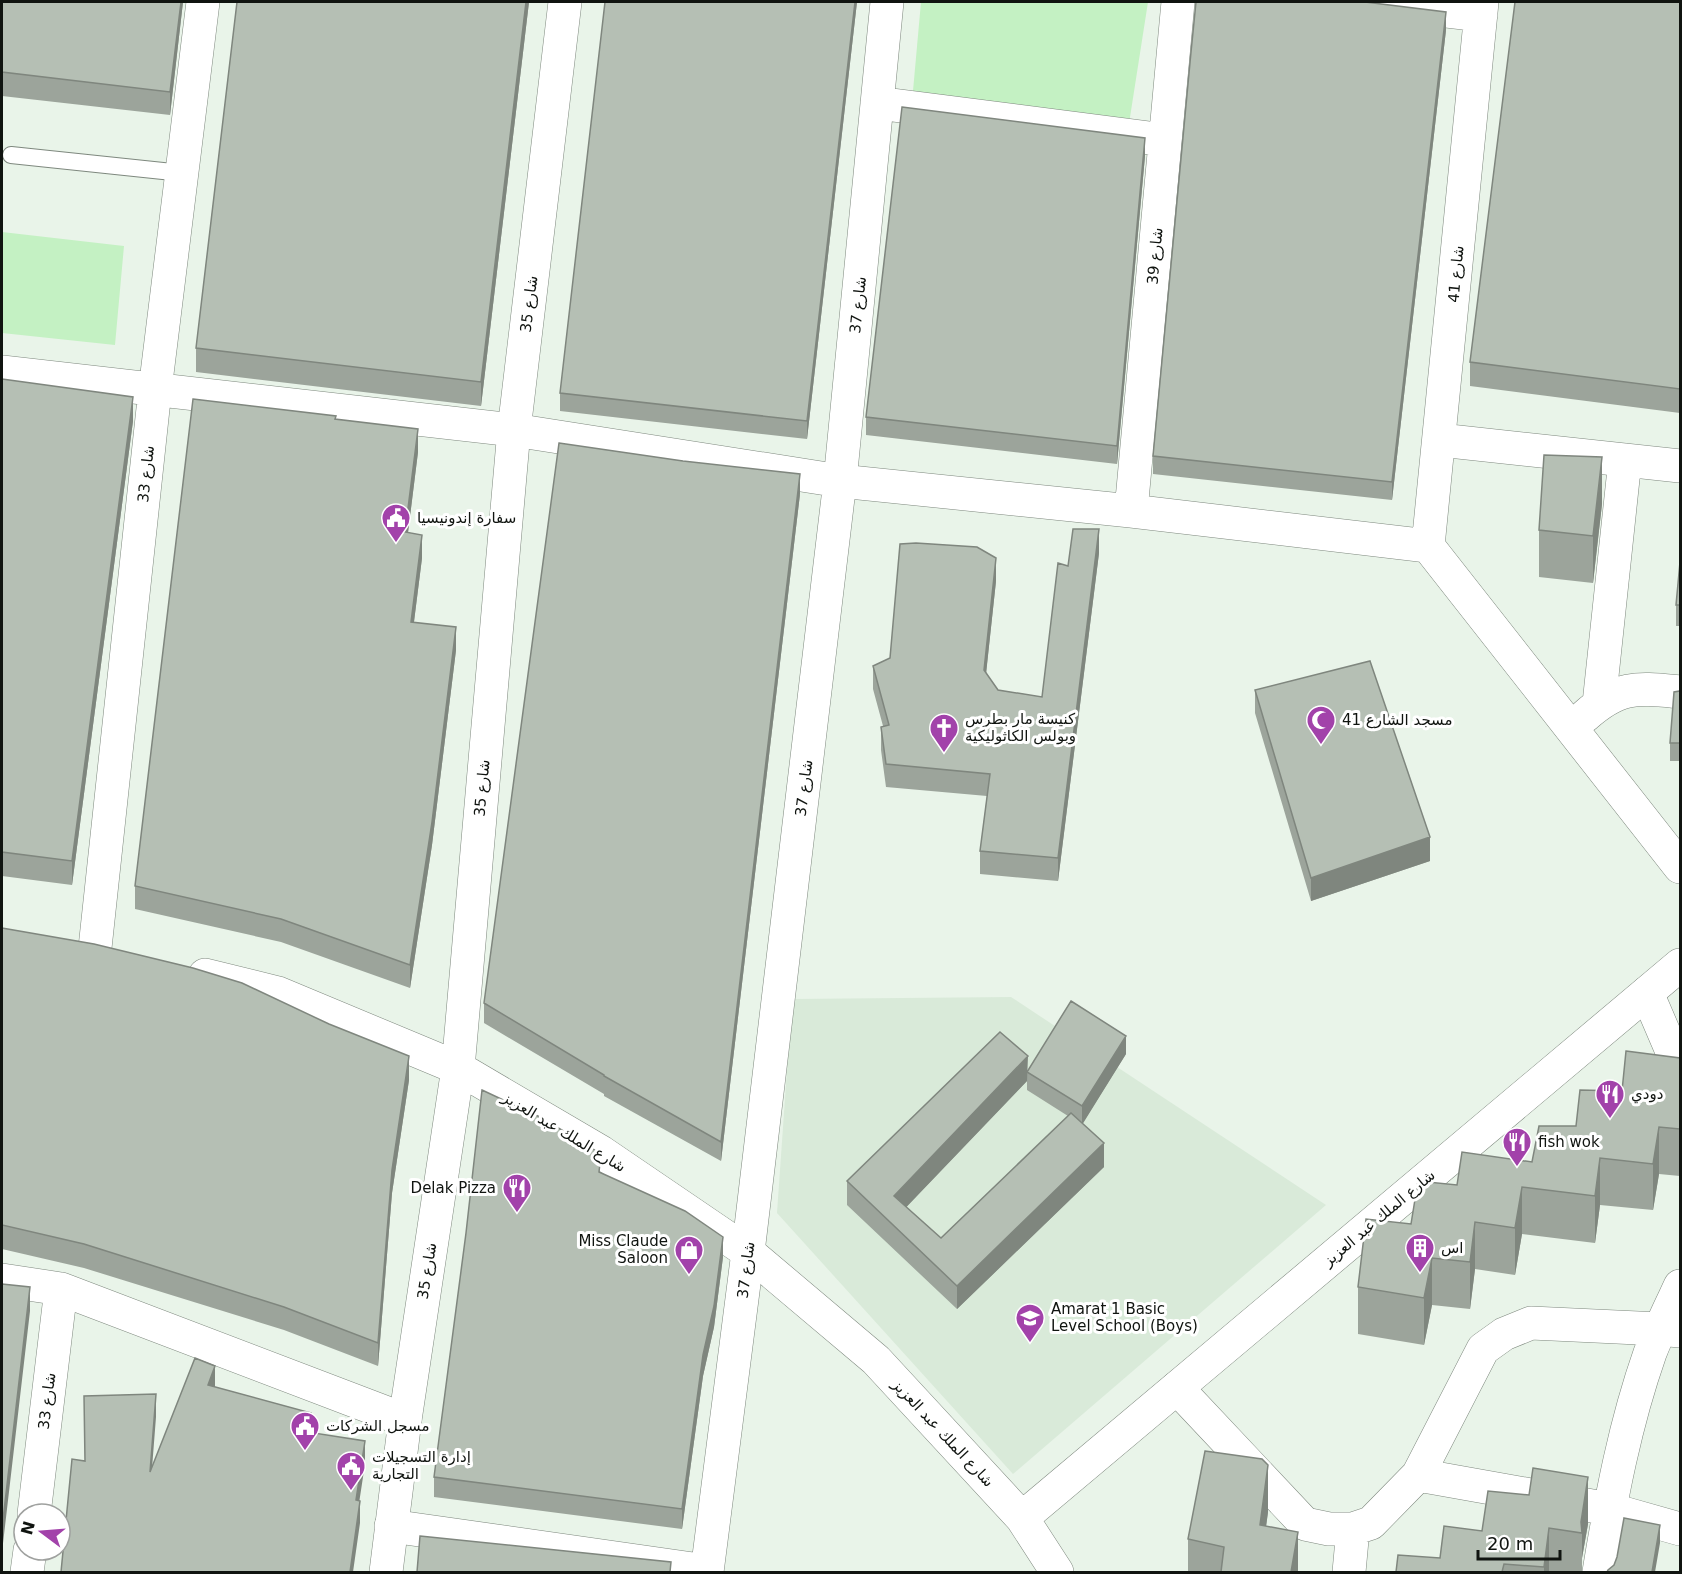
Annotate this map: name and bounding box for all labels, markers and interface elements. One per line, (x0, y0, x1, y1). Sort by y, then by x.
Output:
street label: شارع 39 (1144, 227, 1166, 285)
street label: شارع 41 (1445, 245, 1467, 303)
street label: شارع 35 (517, 275, 541, 333)
street label: شارع 37 (846, 276, 870, 334)
street label: شارع 33 (134, 445, 158, 503)
public building icon: سفارة إندونيسيا (380, 502, 412, 544)
place label: سفارة إندونيسيا (417, 509, 516, 527)
mosque icon: مسجد الشارع 41 (1305, 704, 1337, 746)
place label: كنيسة مار بطرس وبولس الكاثوليكية (965, 710, 1076, 745)
place label: مسجد الشارع 41 (1342, 711, 1453, 729)
church icon: كنيسة مار بطرس وبولس الكاثوليكية (928, 712, 960, 754)
street label: شارع 35 (471, 759, 493, 817)
street label: شارع 37 (792, 759, 816, 817)
restaurant icon: دودي (1594, 1078, 1626, 1120)
place label: دودي (1631, 1085, 1663, 1104)
street label: شارع الملك عبد العزيز (498, 1088, 629, 1176)
restaurant icon: fish wok (1501, 1126, 1533, 1168)
place label: fish wok (1538, 1133, 1600, 1151)
street label: شارع الملك عبد العزيز (1319, 1166, 1439, 1271)
restaurant icon: Delak Pizza (501, 1172, 533, 1214)
place label: Delak Pizza (411, 1179, 496, 1197)
place label: Miss Claude Saloon (578, 1232, 668, 1267)
building icon: اس (1404, 1232, 1436, 1274)
shop icon: Miss Claude Saloon (673, 1234, 705, 1276)
place label: اس (1441, 1239, 1463, 1257)
street label: شارع 35 (414, 1241, 440, 1301)
street label: شارع 37 (734, 1241, 758, 1299)
place label: Amarat 1 Basic Level School (Boys) (1051, 1300, 1198, 1335)
school or university icon: Amarat 1 Basic Level School (Boys) (1014, 1302, 1046, 1344)
street label: شارع 33 (35, 1372, 59, 1430)
street label: شارع الملك عبد العزيز (888, 1375, 998, 1491)
public building icon: مسجل الشركات (289, 1410, 321, 1452)
place label: مسجل الشركات (326, 1417, 429, 1435)
place label: إدارة التسجيلات التجارية (372, 1448, 471, 1483)
public building icon: إدارة التسجيلات التجارية (335, 1450, 367, 1492)
north arrow (12, 1502, 72, 1562)
text: N (17, 1519, 39, 1537)
scale bar (1478, 1523, 1560, 1561)
text: 20 m (1487, 1533, 1533, 1554)

